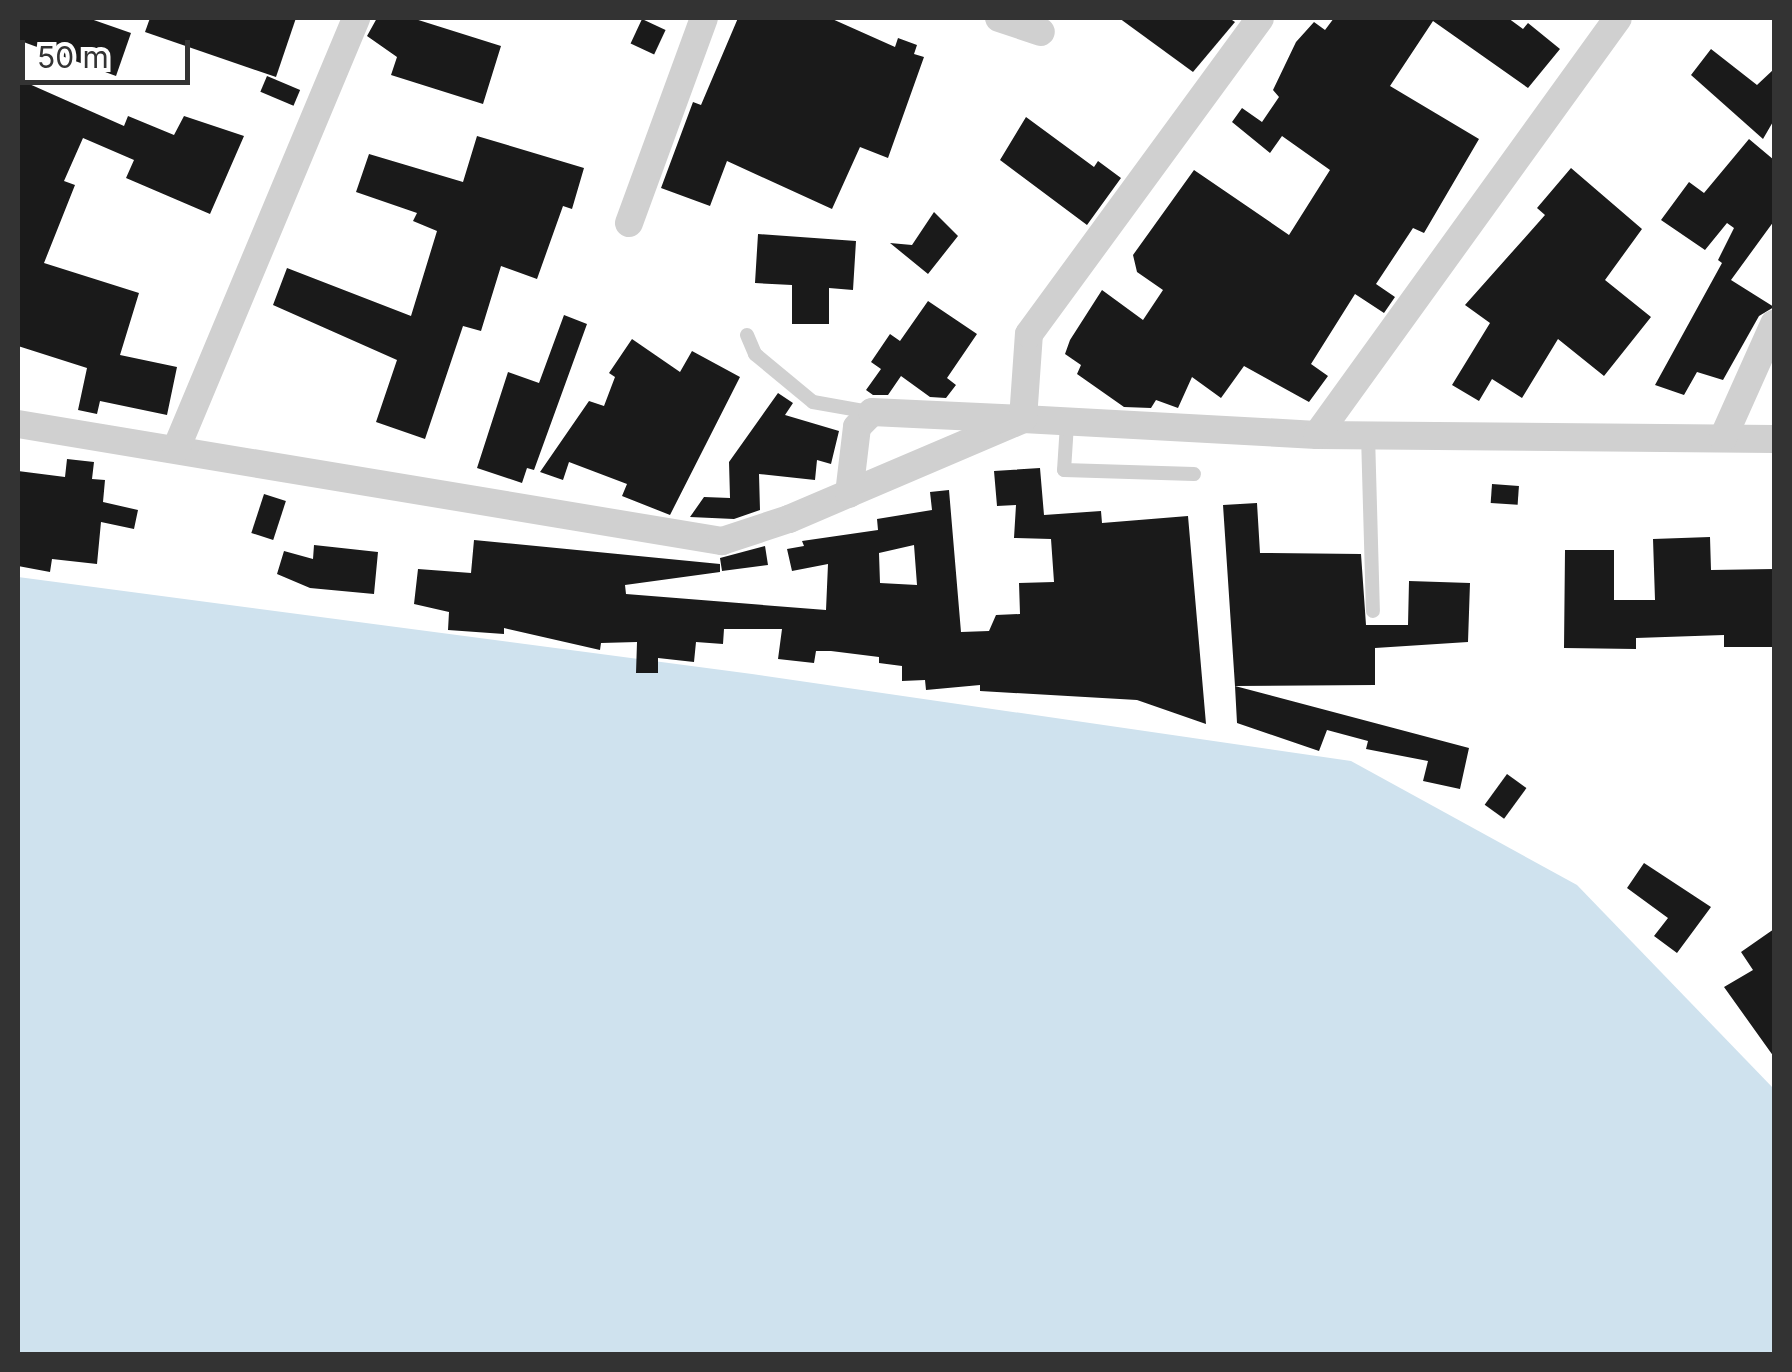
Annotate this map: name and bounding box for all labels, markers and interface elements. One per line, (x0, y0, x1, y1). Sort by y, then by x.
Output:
scale bar (25, 20, 195, 82)
text: 50 m (37, 39, 109, 75)

